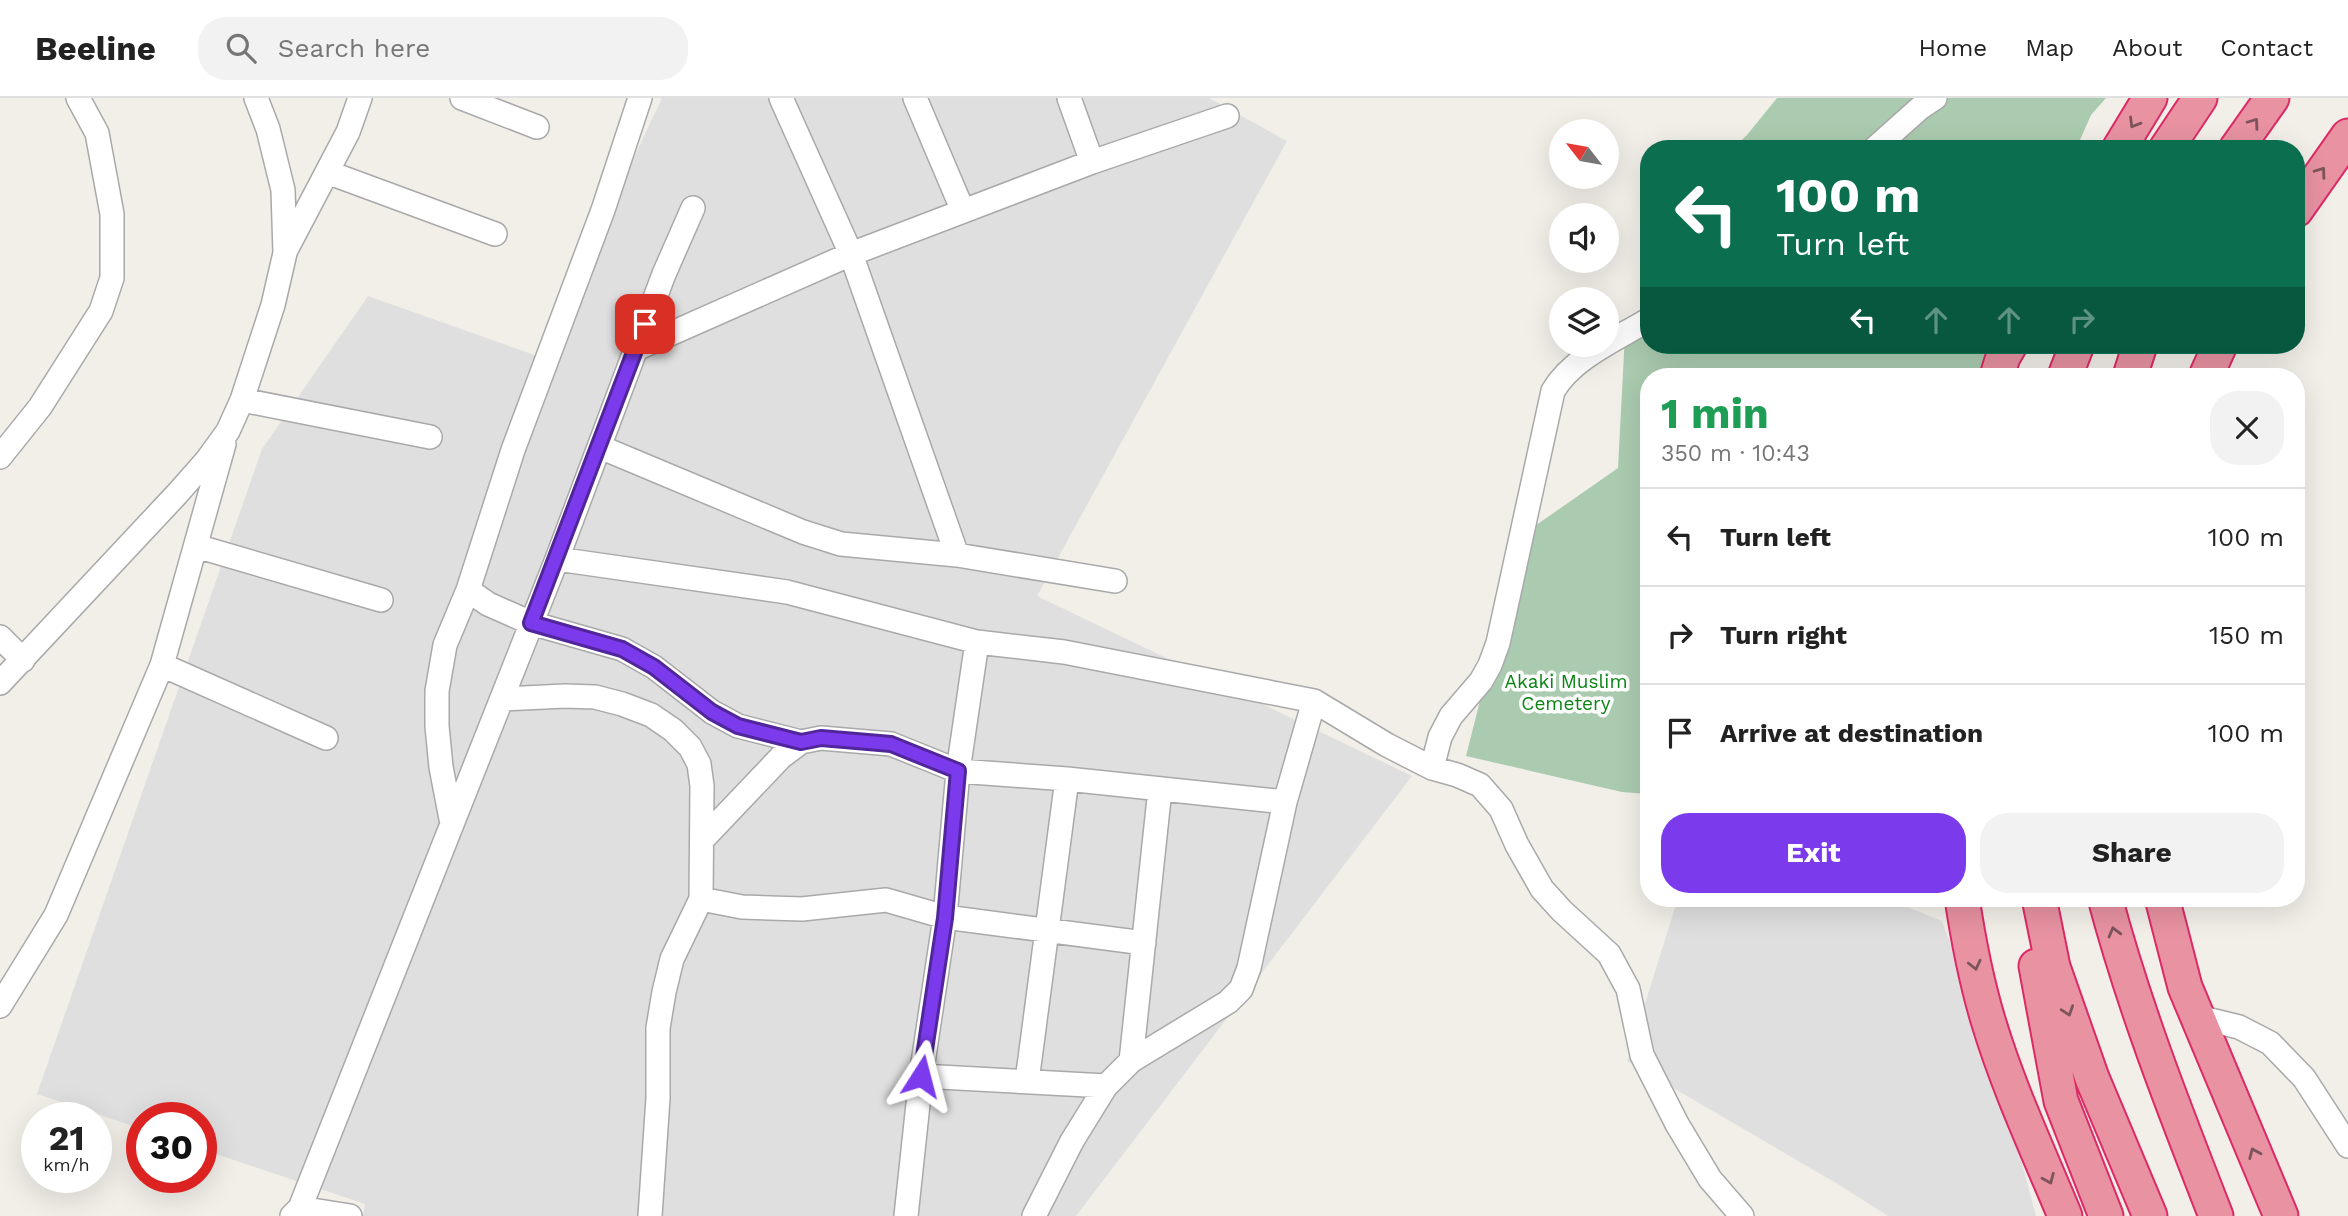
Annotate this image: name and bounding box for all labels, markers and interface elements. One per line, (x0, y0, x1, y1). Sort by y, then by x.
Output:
search box (198, 17, 688, 80)
text: Beeline (35, 29, 156, 68)
icon: search (222, 29, 260, 67)
text: Search here (278, 33, 430, 63)
text: Home (1919, 34, 1987, 62)
text: Map (2025, 34, 2074, 62)
text: About (2112, 34, 2182, 62)
text: Contact (2220, 34, 2313, 62)
one-way arrow (2130, 116, 2143, 129)
one-way arrow (2246, 118, 2258, 131)
north arrow (1549, 119, 1619, 189)
map controls (1549, 119, 1619, 357)
text: 100 m (1776, 166, 1920, 224)
one-way arrow (2313, 167, 2325, 180)
icon: left (1661, 168, 1752, 259)
button: sound (1549, 203, 1619, 273)
text: Turn left (1776, 225, 1909, 263)
button: layers (1549, 287, 1619, 357)
pin (615, 294, 675, 354)
icon: left (1844, 301, 1882, 339)
icon: ahead (1917, 301, 1955, 339)
icon: ahead (1990, 301, 2028, 339)
icon: right (2063, 301, 2101, 339)
icon: arrive (626, 305, 664, 343)
text: 1 min (1661, 389, 1769, 438)
button: close (2210, 391, 2284, 465)
text: 350 m · 10:43 (1661, 440, 1810, 467)
icon: left (1661, 518, 1699, 556)
text: Turn left (1720, 522, 1831, 552)
text: 100 m (2208, 522, 2284, 552)
icon: right (1661, 616, 1699, 654)
text: Turn right (1720, 620, 1847, 650)
text: 150 m (2209, 620, 2284, 650)
park label: Akaki Muslim Cemetery (1505, 670, 1627, 715)
icon: arrive (1661, 714, 1699, 752)
text: Arrive at destination (1720, 718, 1983, 748)
text: 100 m (2208, 718, 2284, 748)
button: Exit (1661, 813, 1966, 893)
button: Share (1980, 813, 2284, 893)
one-way arrow (2108, 926, 2122, 938)
one-way arrow (1967, 959, 1981, 971)
one-way arrow (2060, 1004, 2074, 1016)
position arrow (884, 1039, 958, 1113)
speed limit sign: 30 (126, 1102, 217, 1193)
text: 21 (49, 1117, 84, 1159)
one-way arrow (2248, 1148, 2262, 1161)
text: km/h (43, 1154, 90, 1175)
one-way arrow (2041, 1172, 2055, 1184)

